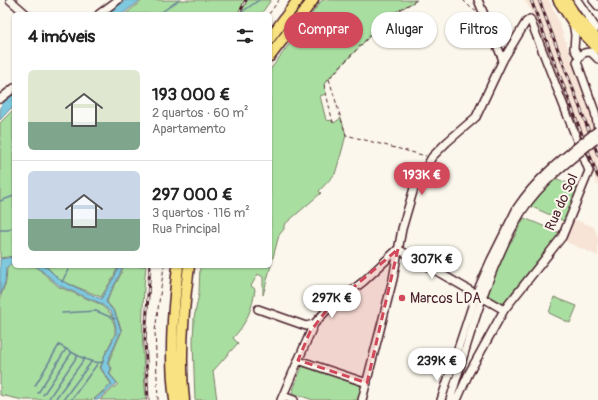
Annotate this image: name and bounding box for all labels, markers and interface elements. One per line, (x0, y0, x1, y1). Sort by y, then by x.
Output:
chip: Comprar (284, 12, 363, 48)
chip: Alugar (371, 12, 437, 48)
chip: Filtros (445, 12, 512, 48)
icon: filters (234, 25, 256, 47)
text: 4 imóveis (28, 26, 95, 47)
text: 193 000 € (152, 84, 230, 105)
icon: home (60, 86, 108, 134)
text: 2 quartos · 60 m² (152, 105, 249, 121)
text: Apartamento (152, 121, 226, 137)
pin: 193K € (389, 162, 455, 196)
text: 193K € (403, 167, 441, 183)
street label: Rua do Sol (541, 171, 582, 233)
text: 297 000 € (152, 184, 233, 205)
icon: home (60, 187, 108, 235)
text: 3 quartos · 116 m² (152, 205, 250, 221)
text: Rua Principal (152, 221, 220, 237)
pin: 307K € (399, 246, 465, 280)
text: 307K € (411, 251, 453, 267)
pin: 297K € (299, 285, 365, 319)
text: 297K € (312, 290, 352, 306)
place label: Marcos LDA (410, 290, 481, 307)
marker: Marcos LDA (397, 293, 407, 303)
pin: 239K € (404, 348, 470, 382)
text: 239K € (417, 353, 457, 369)

